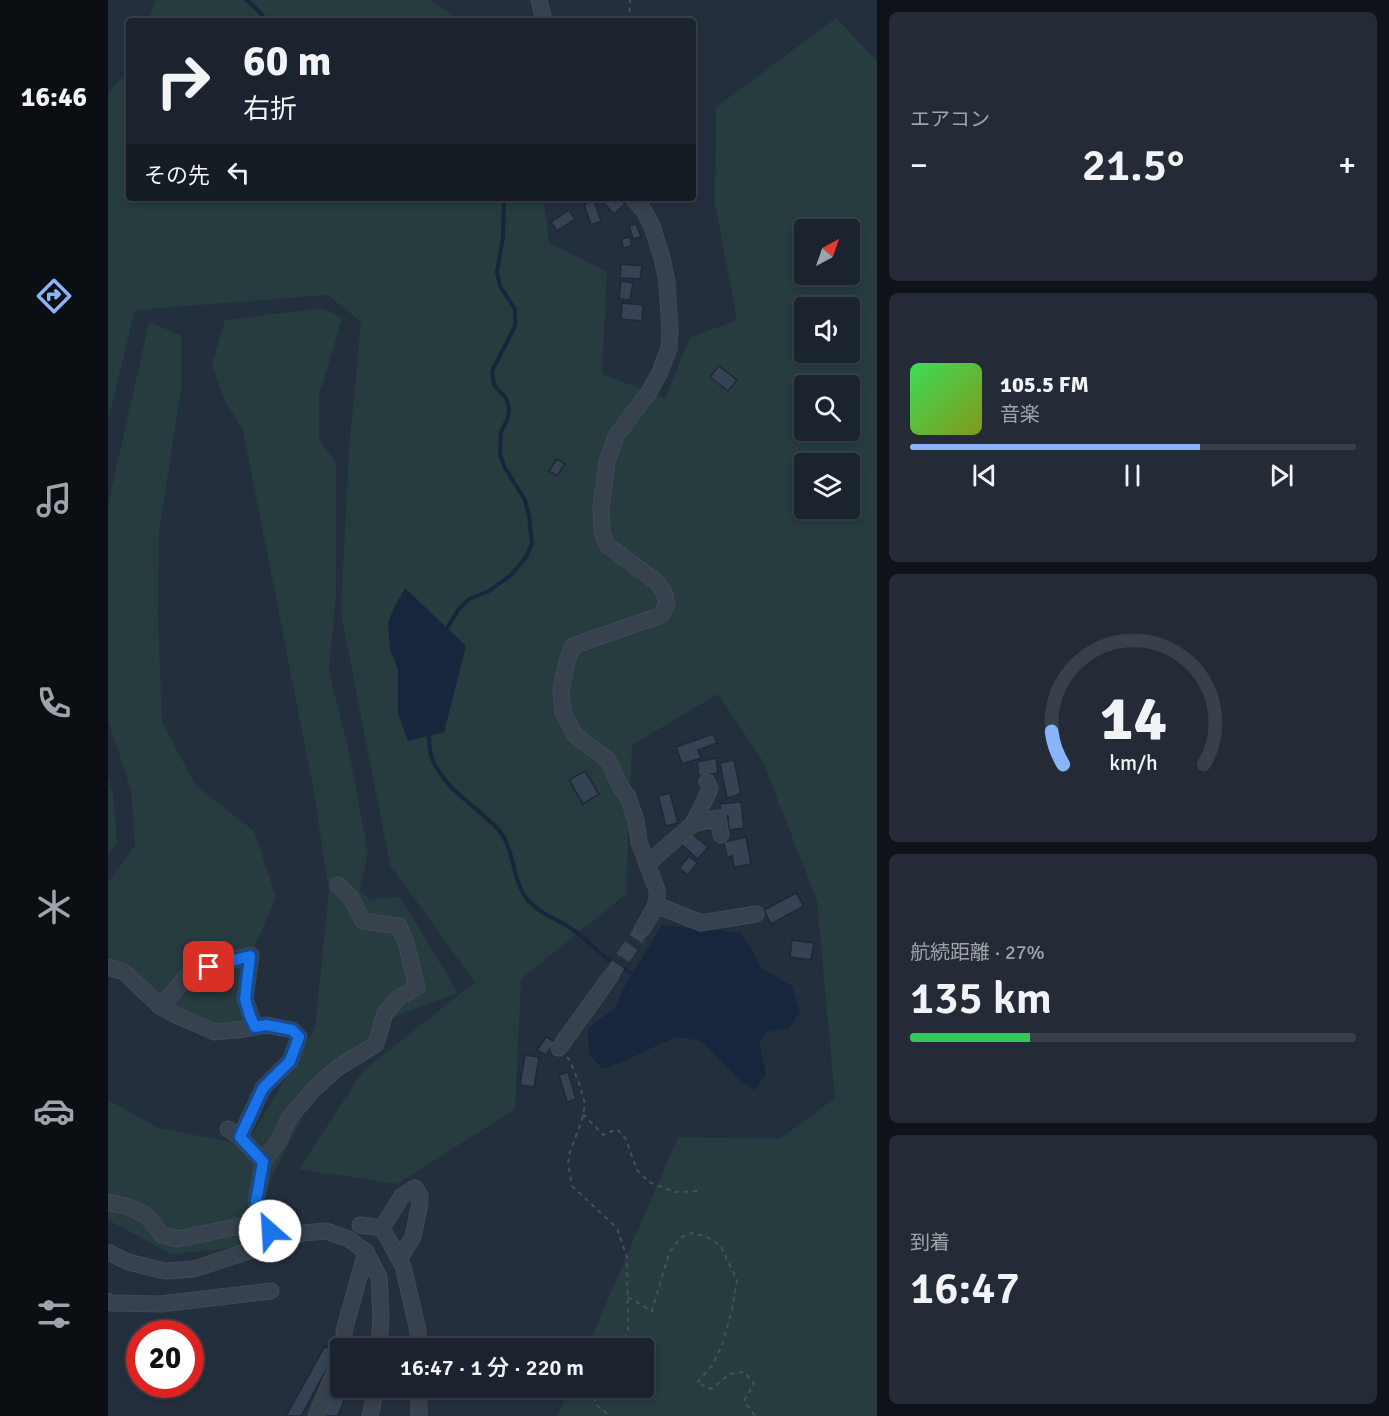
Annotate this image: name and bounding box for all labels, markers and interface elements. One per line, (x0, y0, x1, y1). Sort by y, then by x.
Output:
text: 60 m (243, 36, 332, 87)
icon: right (144, 42, 222, 120)
text: 16:46 (21, 81, 87, 114)
text: 右折 (243, 93, 297, 126)
text: エアコン (910, 107, 990, 132)
text: 21.5° (1082, 138, 1184, 193)
text: − (910, 145, 928, 186)
text: + (1338, 145, 1356, 186)
icon: left (222, 156, 255, 189)
text: その先 (144, 162, 210, 189)
north arrow (794, 219, 860, 285)
map controls (794, 219, 860, 519)
icon: directions (33, 275, 75, 317)
button: sound (794, 297, 860, 363)
text: 105.5 FM (1000, 371, 1089, 398)
button: search (794, 375, 860, 441)
text: 音楽 (1000, 402, 1040, 427)
button: layers (794, 453, 860, 519)
icon: previous (968, 459, 1001, 492)
icon: pause (1116, 459, 1149, 492)
icon: next (1265, 459, 1298, 492)
icon: music (33, 479, 75, 521)
text: 14 (1099, 680, 1167, 757)
icon: phone (33, 682, 75, 724)
text: km/h (1109, 750, 1157, 776)
icon: climate (33, 886, 75, 928)
text: 航続距離 · 27% (910, 940, 1045, 965)
pin (183, 941, 234, 992)
icon: arrive (192, 950, 225, 983)
text: 135 km (910, 971, 1052, 1026)
icon: car (33, 1090, 75, 1132)
position arrow (238, 1199, 302, 1263)
text: 到着 (910, 1230, 950, 1255)
text: 16:47 (910, 1261, 1020, 1316)
icon: filters (33, 1293, 75, 1335)
speed limit sign: 20 (126, 1320, 204, 1398)
text: 16:47 · 1 分 · 220 m (400, 1354, 584, 1381)

